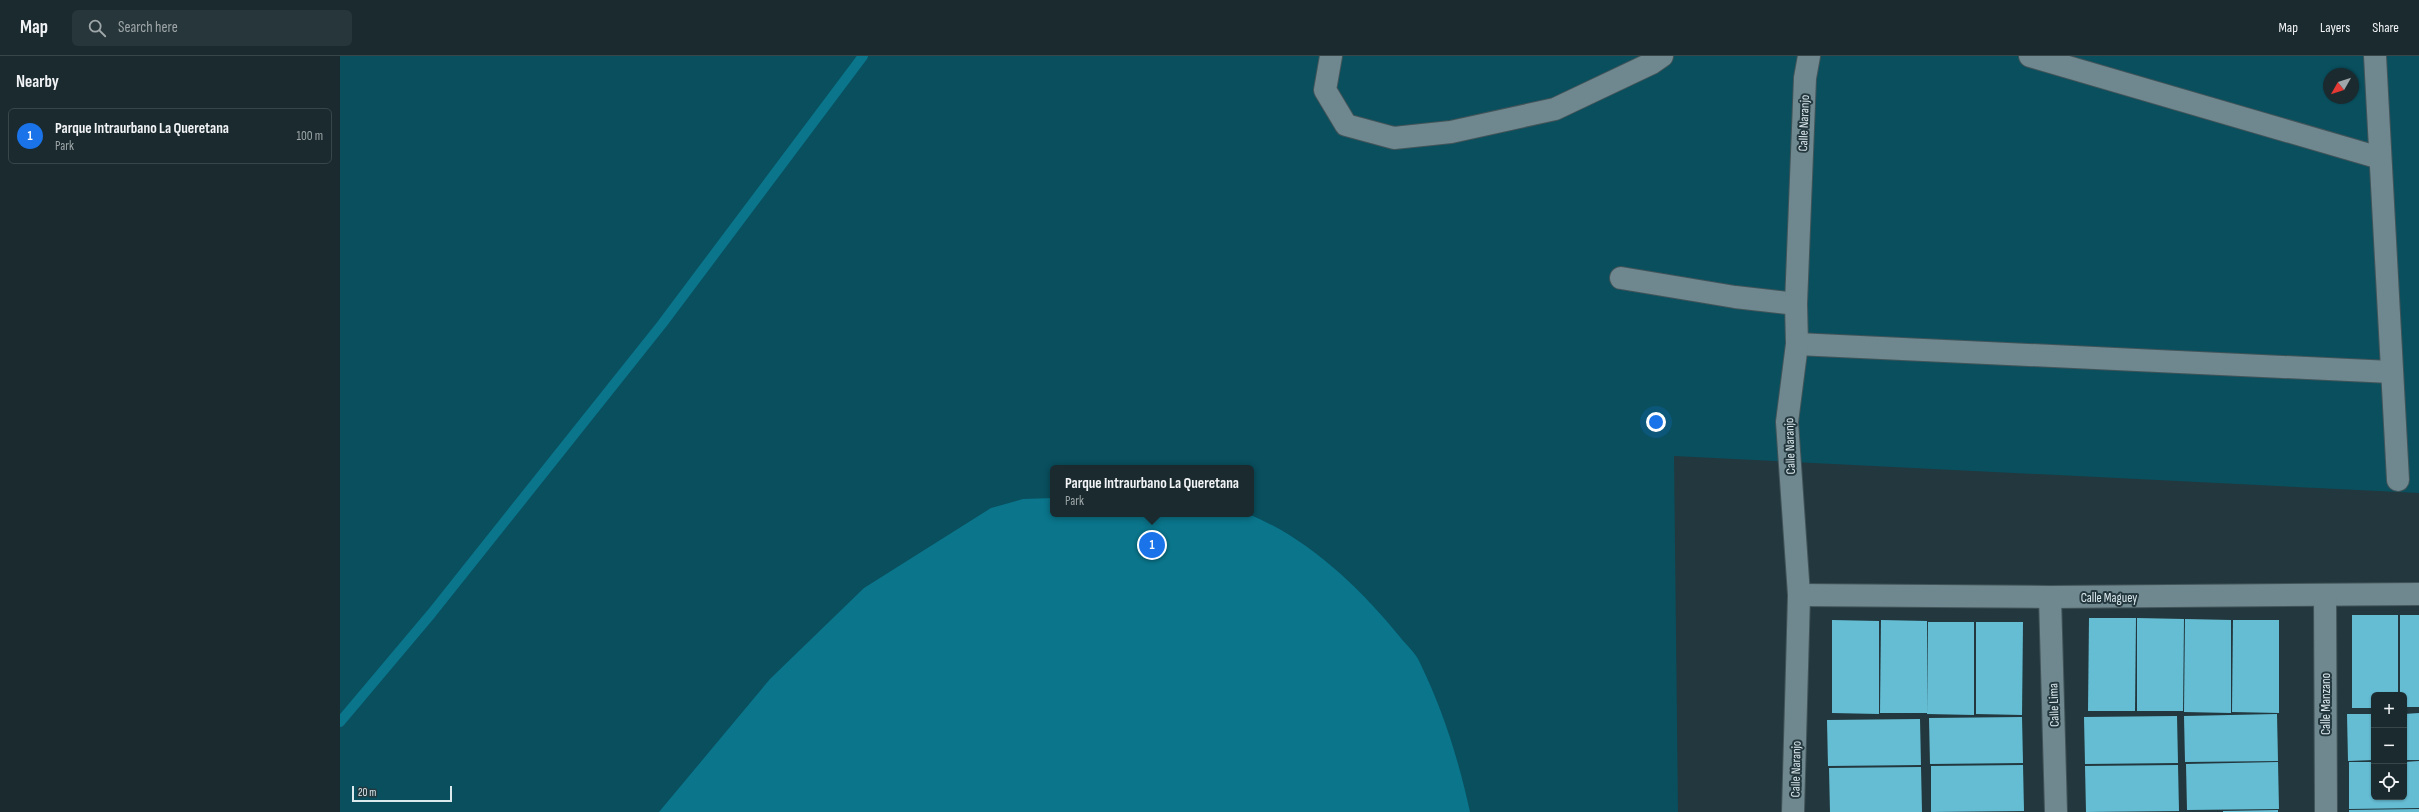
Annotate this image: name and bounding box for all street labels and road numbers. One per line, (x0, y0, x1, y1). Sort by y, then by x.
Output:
street label: Calle Naranjo (1795, 94, 1813, 152)
street label: Calle Naranjo (1781, 417, 1799, 475)
street label: Calle Maguey (2081, 590, 2137, 606)
street label: Calle Manzano (2318, 673, 2334, 735)
street label: Calle Lima (2045, 683, 2063, 727)
street label: Calle Naranjo (1788, 741, 1804, 797)

